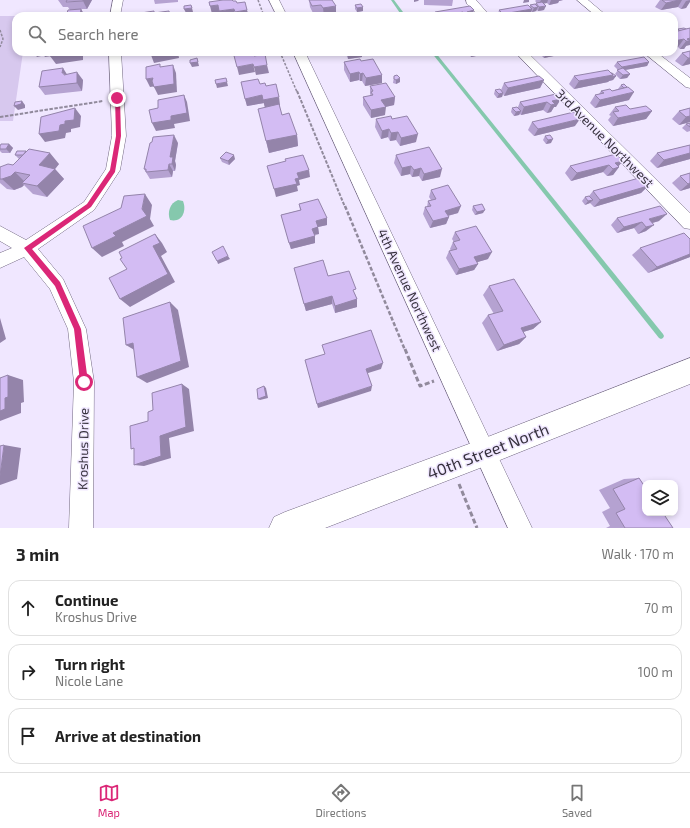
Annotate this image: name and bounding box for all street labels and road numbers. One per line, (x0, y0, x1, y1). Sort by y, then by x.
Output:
street label: 3rd Avenue Northwest (553, 86, 657, 190)
street label: 4th Avenue Northwest (375, 226, 445, 354)
street label: Kroshus Drive (74, 408, 92, 490)
street label: 40th Street North (424, 419, 551, 482)

